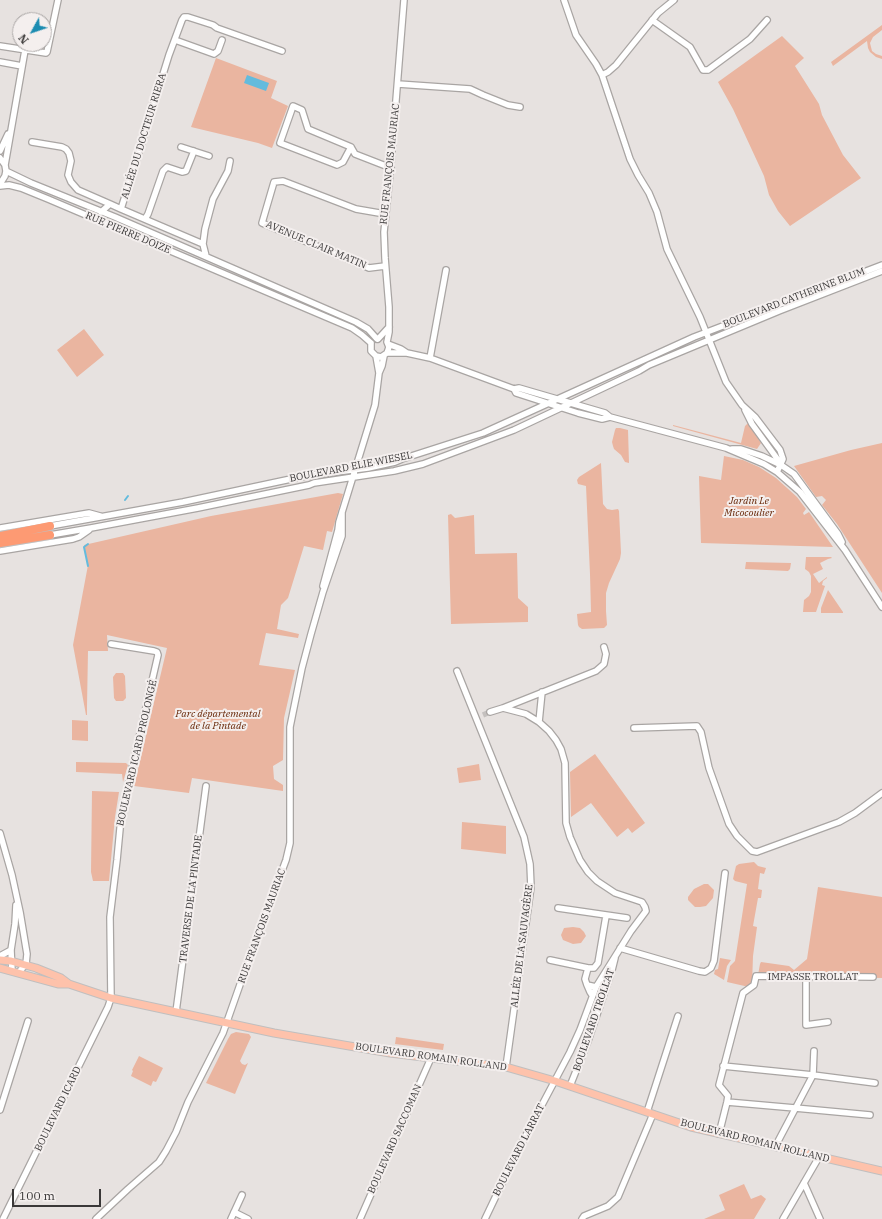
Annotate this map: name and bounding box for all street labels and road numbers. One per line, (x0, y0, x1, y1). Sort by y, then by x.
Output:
street label: ALLÉE DU DOCTEUR RIERA (119, 72, 169, 200)
street label: RUE FRANÇOIS MAURIAC (378, 103, 402, 225)
street label: RUE PIERRE DOIZE (84, 210, 172, 256)
street label: AVENUE CLAIR MATIN (264, 218, 368, 272)
street label: BOULEVARD CATHERINE BLUM (721, 265, 867, 331)
street label: BOULEVARD ELIE WIESEL (289, 449, 413, 485)
street label: BOULEVARD ICARD PROLONGÉ (114, 679, 160, 827)
street label: TRAVERSE DE LA PINTADE (177, 834, 205, 964)
street label: RUE FRANÇOIS MAURIAC (236, 867, 288, 985)
street label: ALLÉE DE LA SAUVAGÈRE (508, 884, 536, 1008)
street label: BOULEVARD TROLLAT (571, 967, 617, 1073)
street label: IMPASSE TROLLAT (768, 971, 858, 983)
street label: BOULEVARD ROMAIN ROLLAND (354, 1040, 508, 1074)
street label: BOULEVARD ICARD (32, 1065, 84, 1153)
street label: BOULEVARD SACCOMAN (365, 1083, 425, 1195)
street label: BOULEVARD LARRAT (491, 1102, 547, 1198)
street label: BOULEVARD ROMAIN ROLLAND (679, 1117, 831, 1165)

